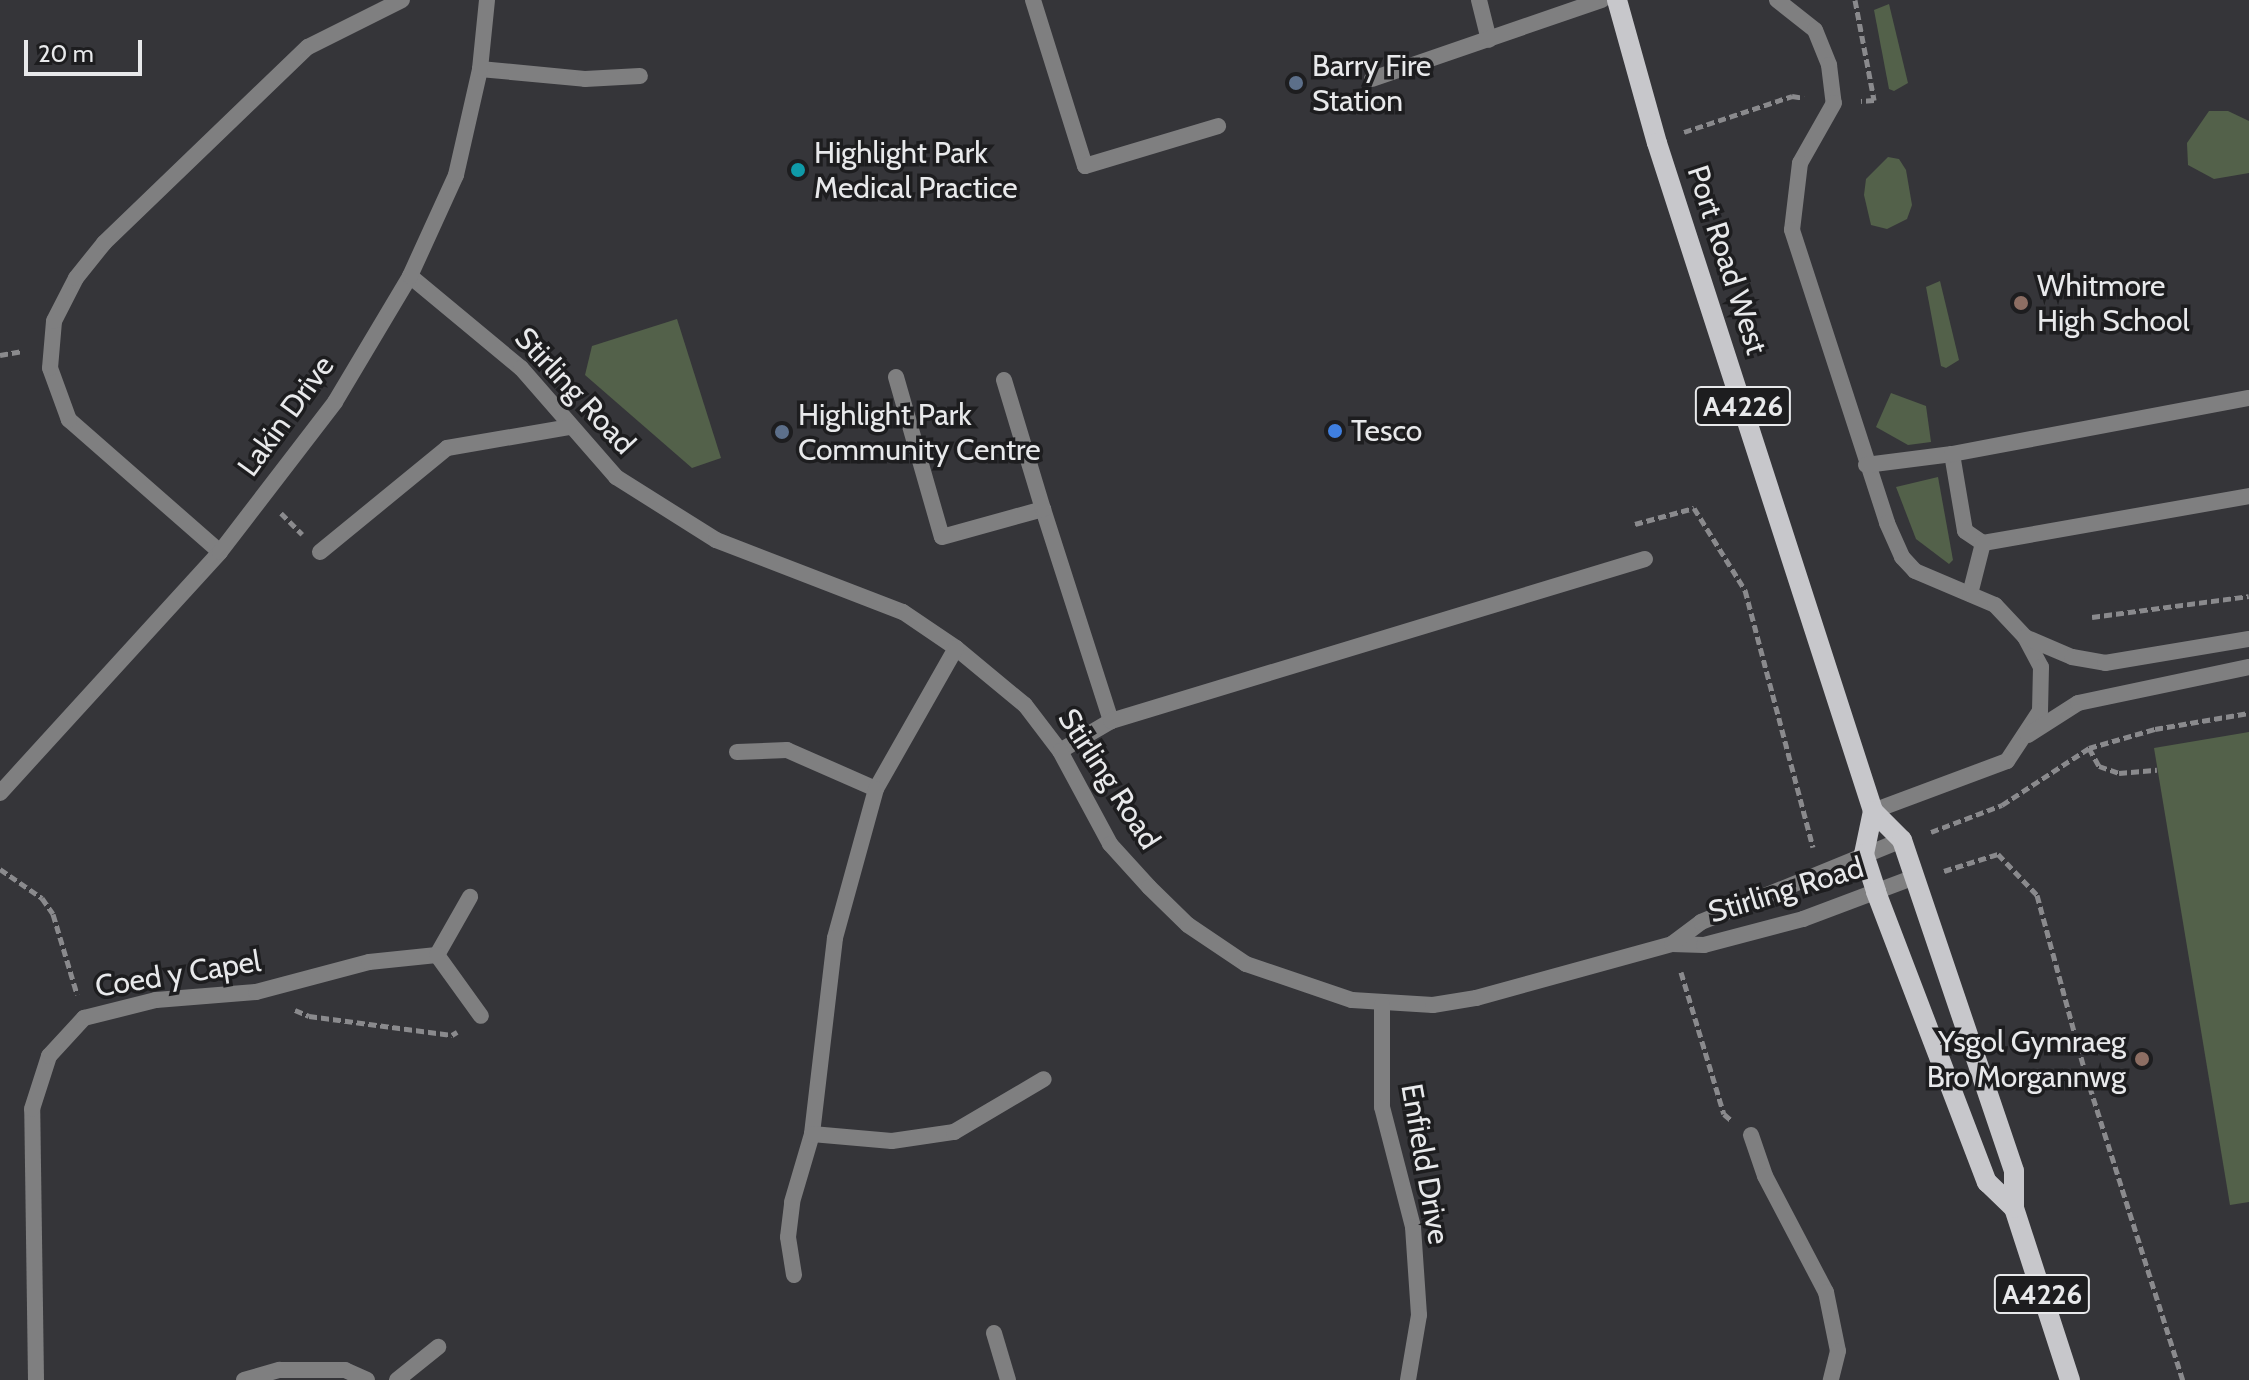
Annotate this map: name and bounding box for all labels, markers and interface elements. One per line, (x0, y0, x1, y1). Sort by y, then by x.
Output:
scale bar (28, 24, 146, 74)
text: 20 m (38, 39, 94, 68)
place label: Barry Fire Station (1312, 48, 1431, 118)
marker: Barry Fire Station (1287, 74, 1305, 92)
place label: Highlight Park Medical Practice (814, 135, 1018, 206)
marker: Highlight Park Medical Practice (789, 161, 807, 179)
street label: Port Road West (1680, 161, 1774, 359)
place label: Whitmore High School (2037, 268, 2190, 338)
marker: Whitmore High School (2012, 294, 2030, 312)
street label: Stirling Road (507, 320, 643, 462)
street label: Lakin Drive (230, 349, 342, 483)
road number: A4226 (1693, 382, 1793, 430)
place label: Highlight Park Community Centre (798, 397, 1041, 468)
place label: Tesco (1351, 413, 1422, 449)
marker: Tesco (1326, 422, 1344, 440)
marker: Highlight Park Community Centre (773, 423, 791, 441)
street label: Stirling Road (1050, 702, 1168, 856)
street label: Stirling Road (1704, 849, 1868, 931)
street label: Coed y Capel (93, 943, 263, 1005)
place label: Ysgol Gymraeg Bro Morgannwg (1927, 1024, 2126, 1094)
marker: Ysgol Gymraeg Bro Morgannwg (2133, 1050, 2151, 1068)
street label: Enfield Drive (1393, 1081, 1457, 1247)
road number: A4226 (1992, 1270, 2092, 1318)

